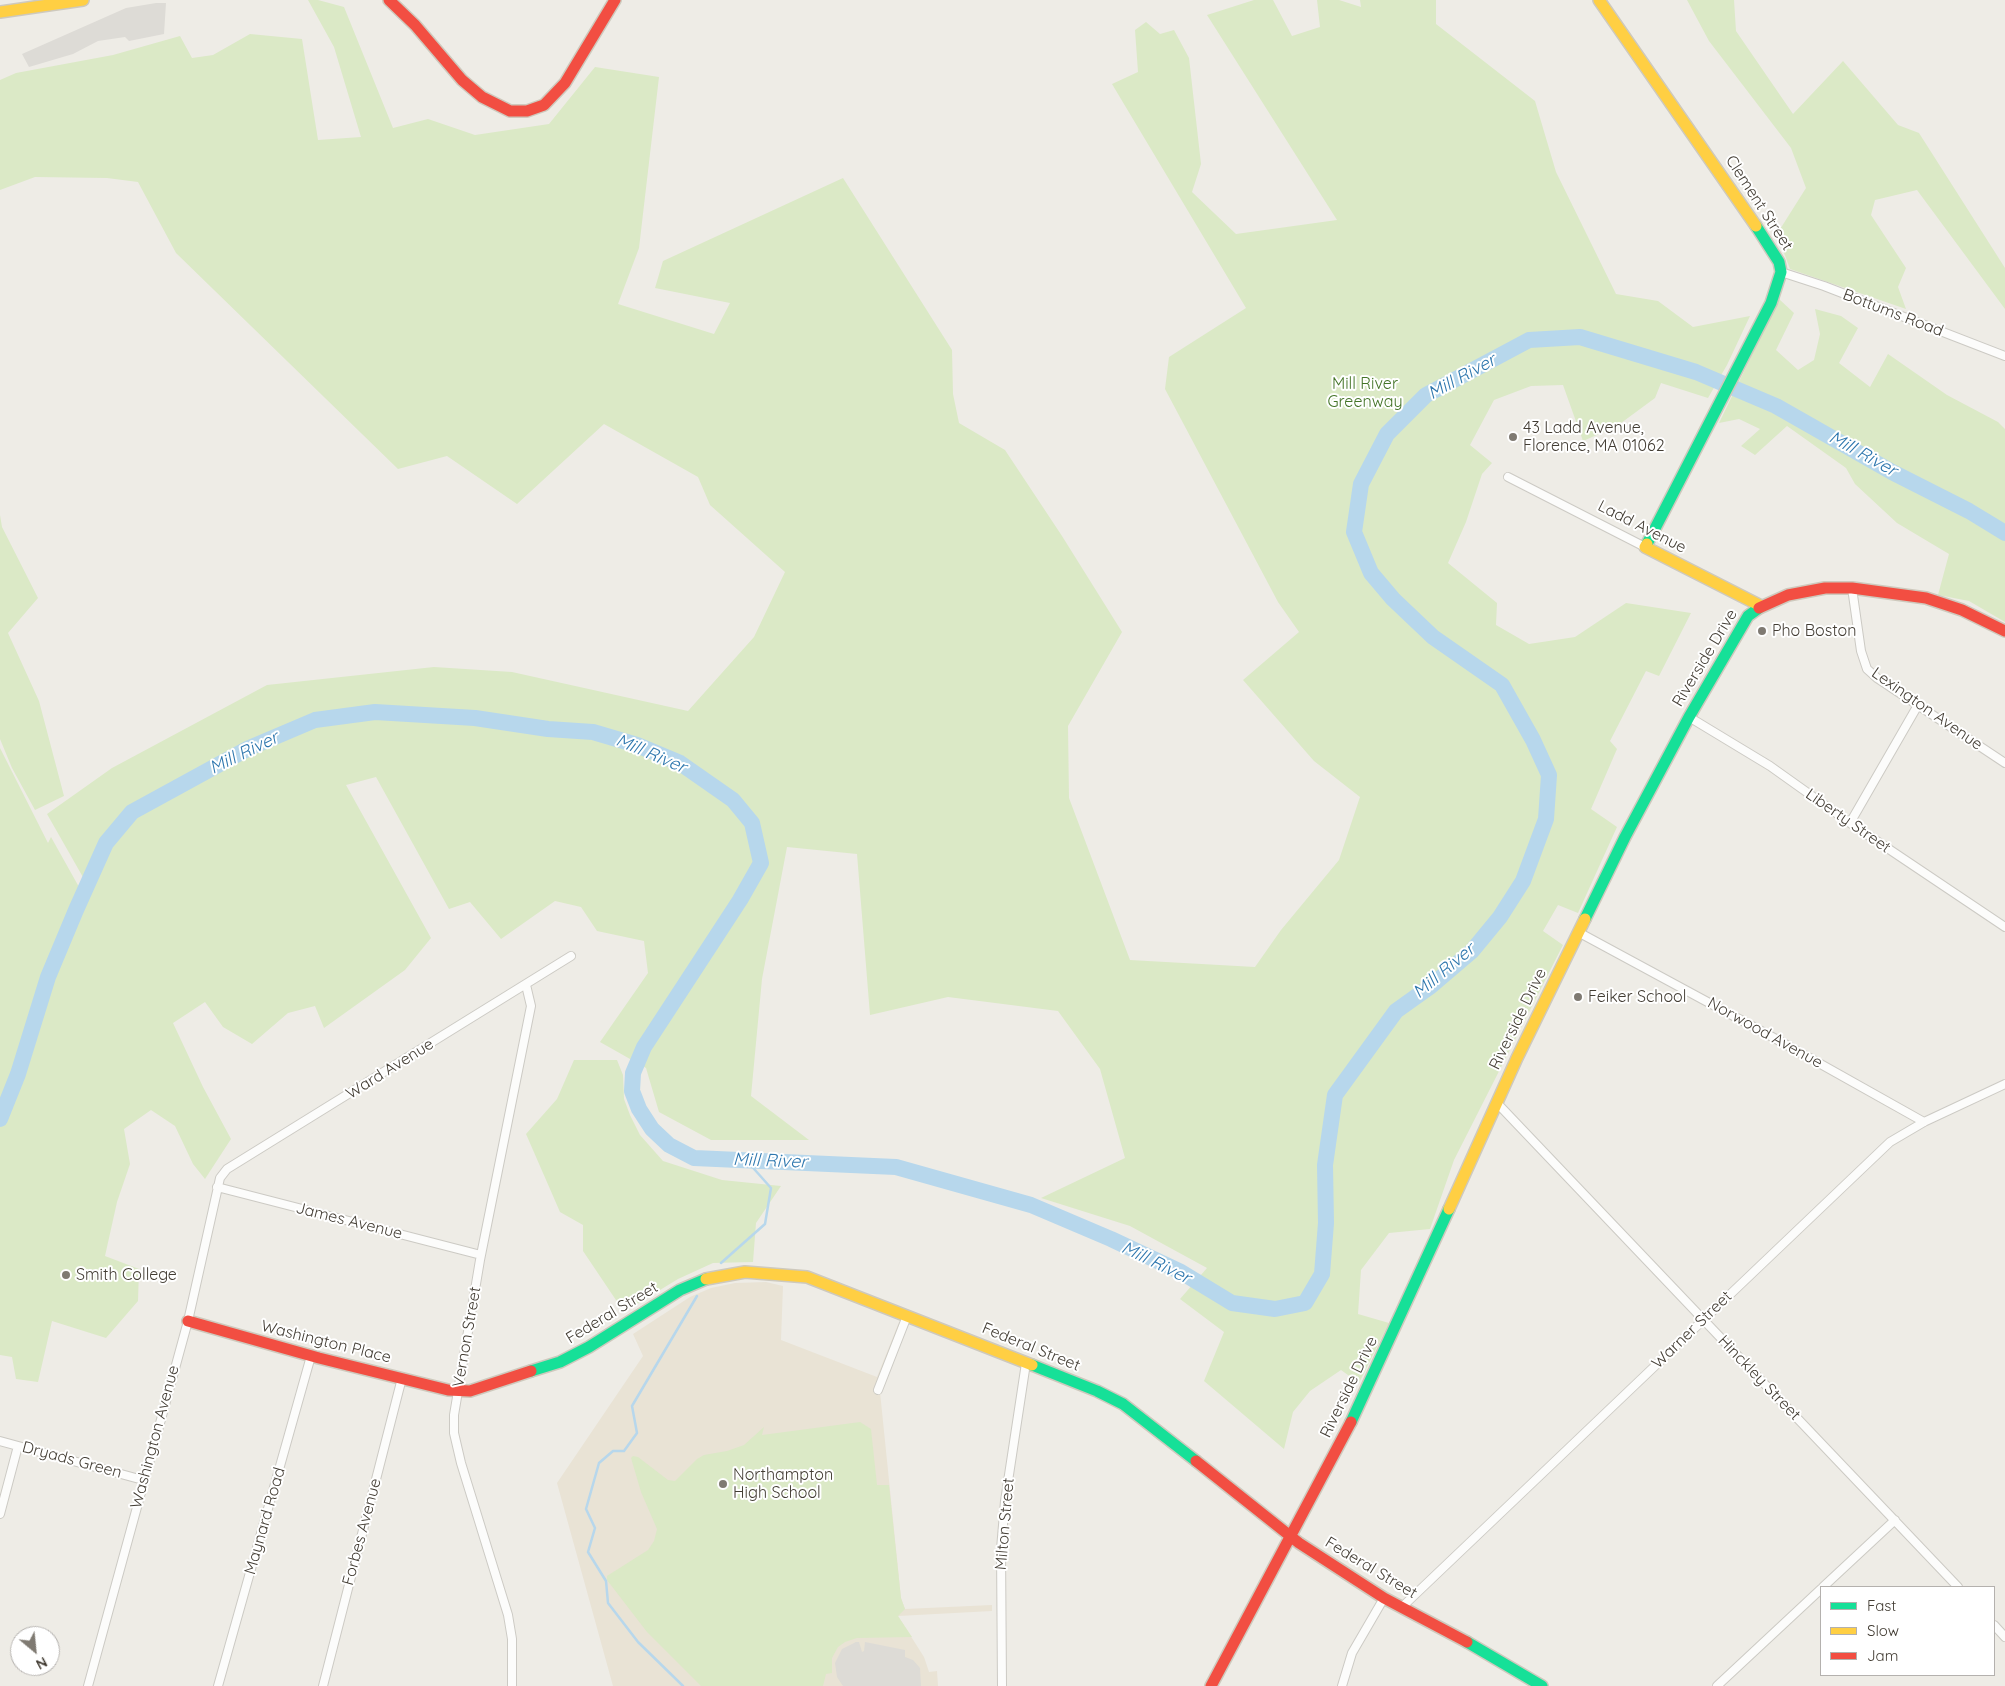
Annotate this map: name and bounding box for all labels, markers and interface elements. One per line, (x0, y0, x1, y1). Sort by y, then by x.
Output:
street label: Clement Street (1721, 152, 1797, 254)
street label: Bottums Road (1840, 285, 1946, 341)
water label: Mill River (1424, 350, 1500, 404)
park label: Mill River Greenway (1327, 374, 1403, 412)
place label: 43 Ladd Avenue, Florence, MA 01062 (1523, 418, 1665, 456)
water label: Mill River (1825, 427, 1901, 481)
marker: 43 Ladd Avenue, Florence, MA 01062 (1507, 431, 1519, 443)
street label: Ladd Avenue (1595, 496, 1689, 558)
street label: Riverside Drive (1668, 606, 1742, 710)
place label: Pho Boston (1772, 621, 1856, 641)
marker: Pho Boston (1756, 625, 1768, 637)
street label: Lexington Avenue (1868, 664, 1986, 754)
water label: Mill River (206, 727, 282, 779)
water label: Mill River (613, 730, 689, 778)
street label: Liberty Street (1802, 785, 1894, 857)
water label: Mill River (1409, 939, 1479, 1003)
street label: Riverside Drive (1485, 965, 1551, 1073)
place label: Feiker School (1588, 987, 1686, 1007)
marker: Feiker School (1572, 991, 1584, 1003)
street label: Norwood Avenue (1704, 993, 1826, 1073)
street label: Ward Avenue (343, 1034, 437, 1104)
water label: Mill River (732, 1149, 808, 1173)
street label: James Avenue (294, 1198, 404, 1244)
water label: Mill River (1118, 1237, 1194, 1289)
place label: Smith College (76, 1265, 177, 1285)
marker: Smith College (60, 1269, 72, 1281)
street label: Federal Street (562, 1278, 662, 1348)
street label: Vernon Street (449, 1285, 485, 1389)
street label: Warner Street (1648, 1287, 1736, 1373)
street label: Washington Place (259, 1317, 393, 1367)
street label: Federal Street (979, 1319, 1083, 1375)
street label: Hinckley Street (1714, 1332, 1804, 1424)
street label: Riverside Drive (1316, 1333, 1382, 1441)
street label: Washington Avenue (127, 1363, 183, 1511)
street label: Dryads Green (20, 1437, 124, 1483)
street label: Maynard Road (241, 1465, 289, 1577)
place label: Northampton High School (733, 1465, 833, 1503)
street label: Forbes Avenue (338, 1476, 386, 1588)
street label: Milton Street (991, 1477, 1019, 1571)
marker: Northampton High School (717, 1478, 729, 1490)
street label: Federal Street (1321, 1533, 1421, 1603)
legend (1820, 1586, 1995, 1676)
text: Fast (1867, 1596, 1896, 1615)
text: Slow (1867, 1621, 1899, 1640)
north arrow (10, 1626, 60, 1676)
text: Jam (1867, 1646, 1898, 1665)
text: N (33, 1653, 50, 1674)

